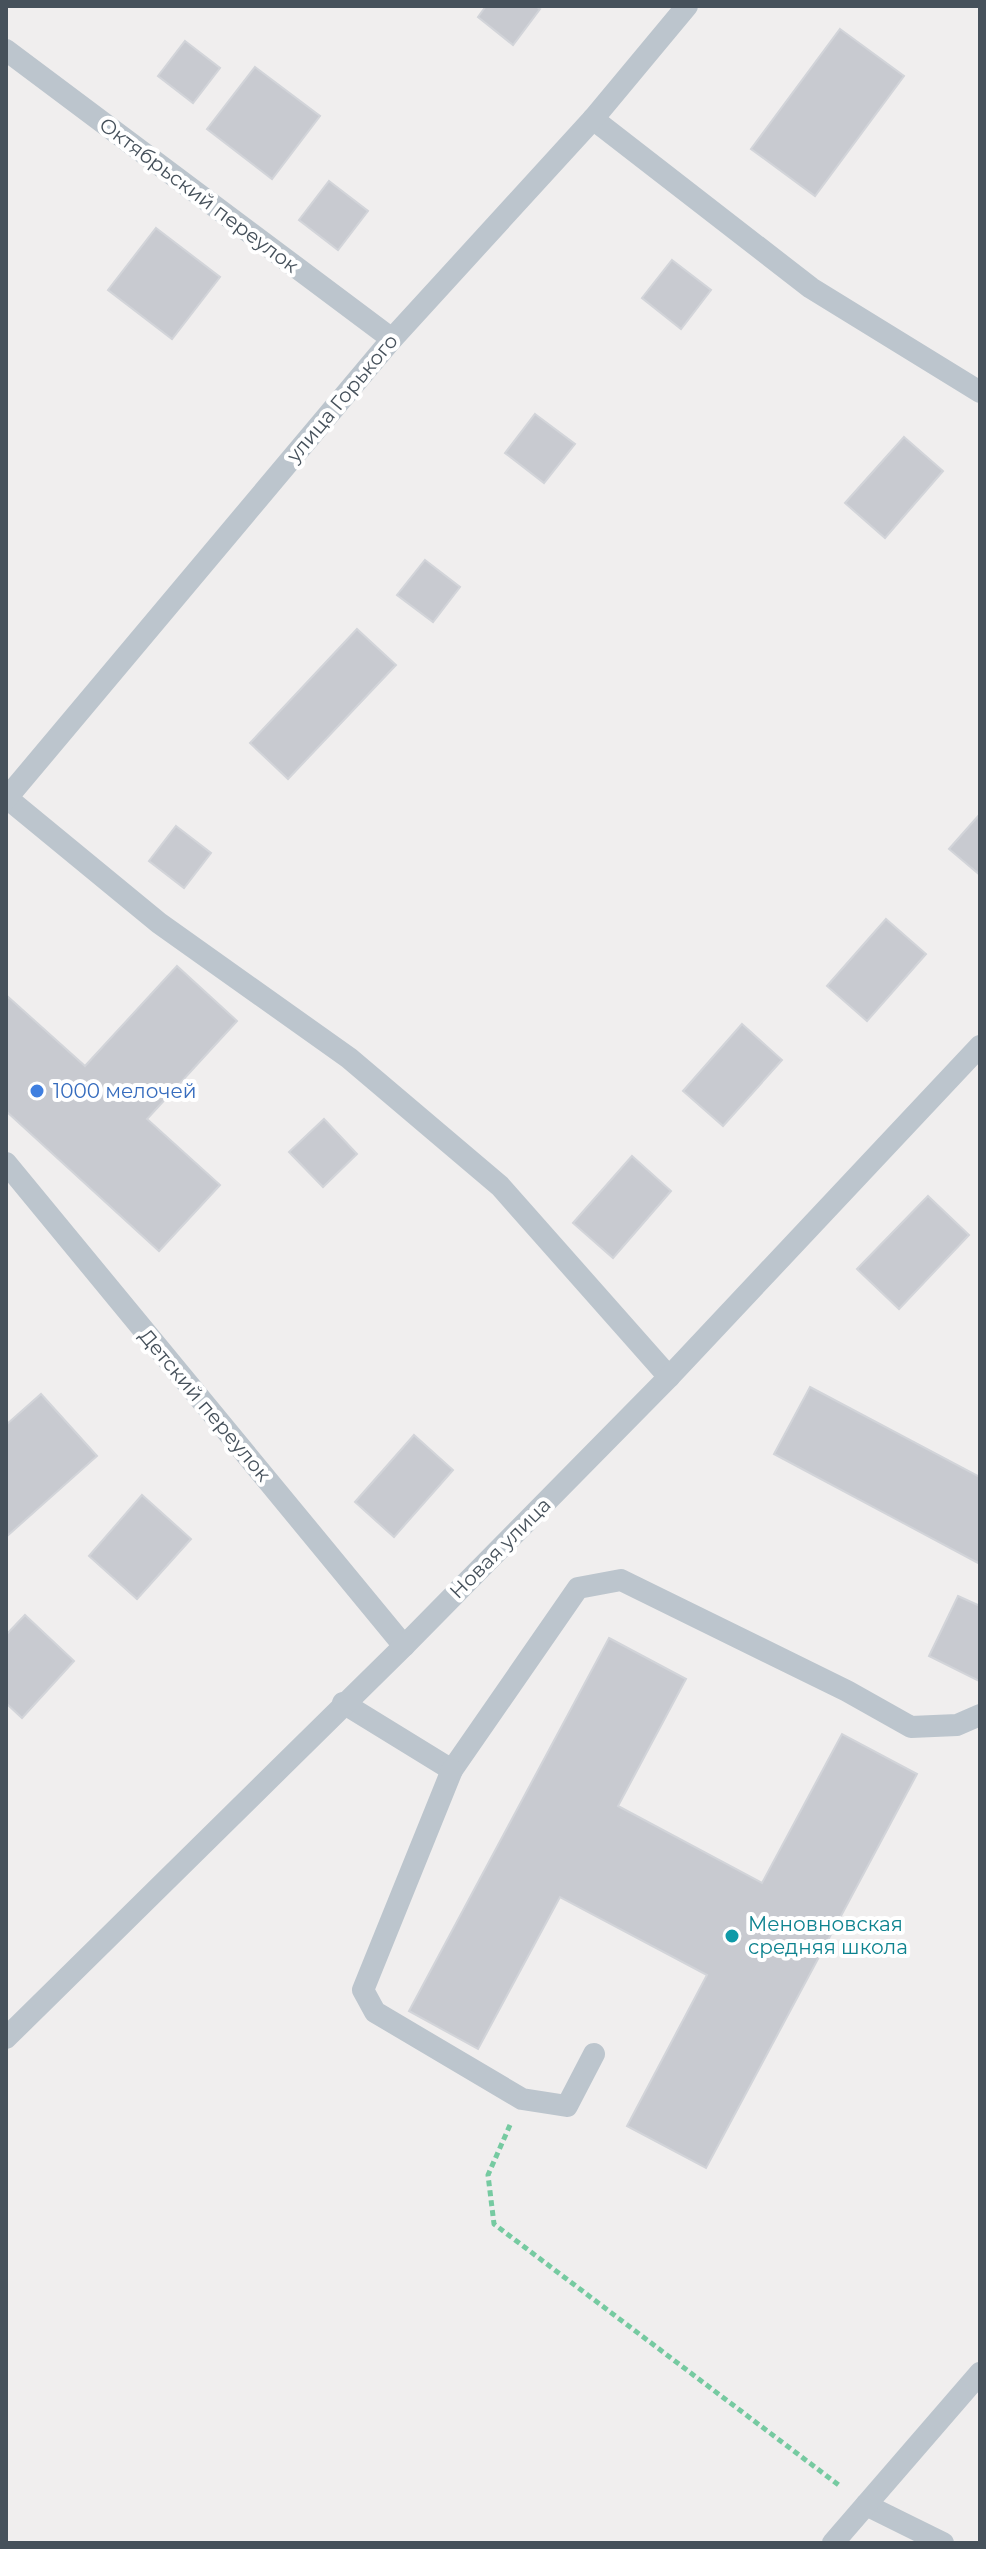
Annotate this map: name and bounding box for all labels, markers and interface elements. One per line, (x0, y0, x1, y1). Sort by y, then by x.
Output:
street label: Октябрьский переулок (95, 112, 304, 278)
street label: улица Горького (281, 329, 403, 468)
place label: 1000 мелочей (53, 1079, 197, 1103)
marker: 1000 мелочей (28, 1082, 46, 1100)
street label: Детский переулок (134, 1324, 276, 1486)
street label: Новая улица (445, 1493, 555, 1603)
place label: Меновновская средняя школа (748, 1912, 908, 1959)
marker: Меновновская средняя школа (723, 1927, 741, 1945)

